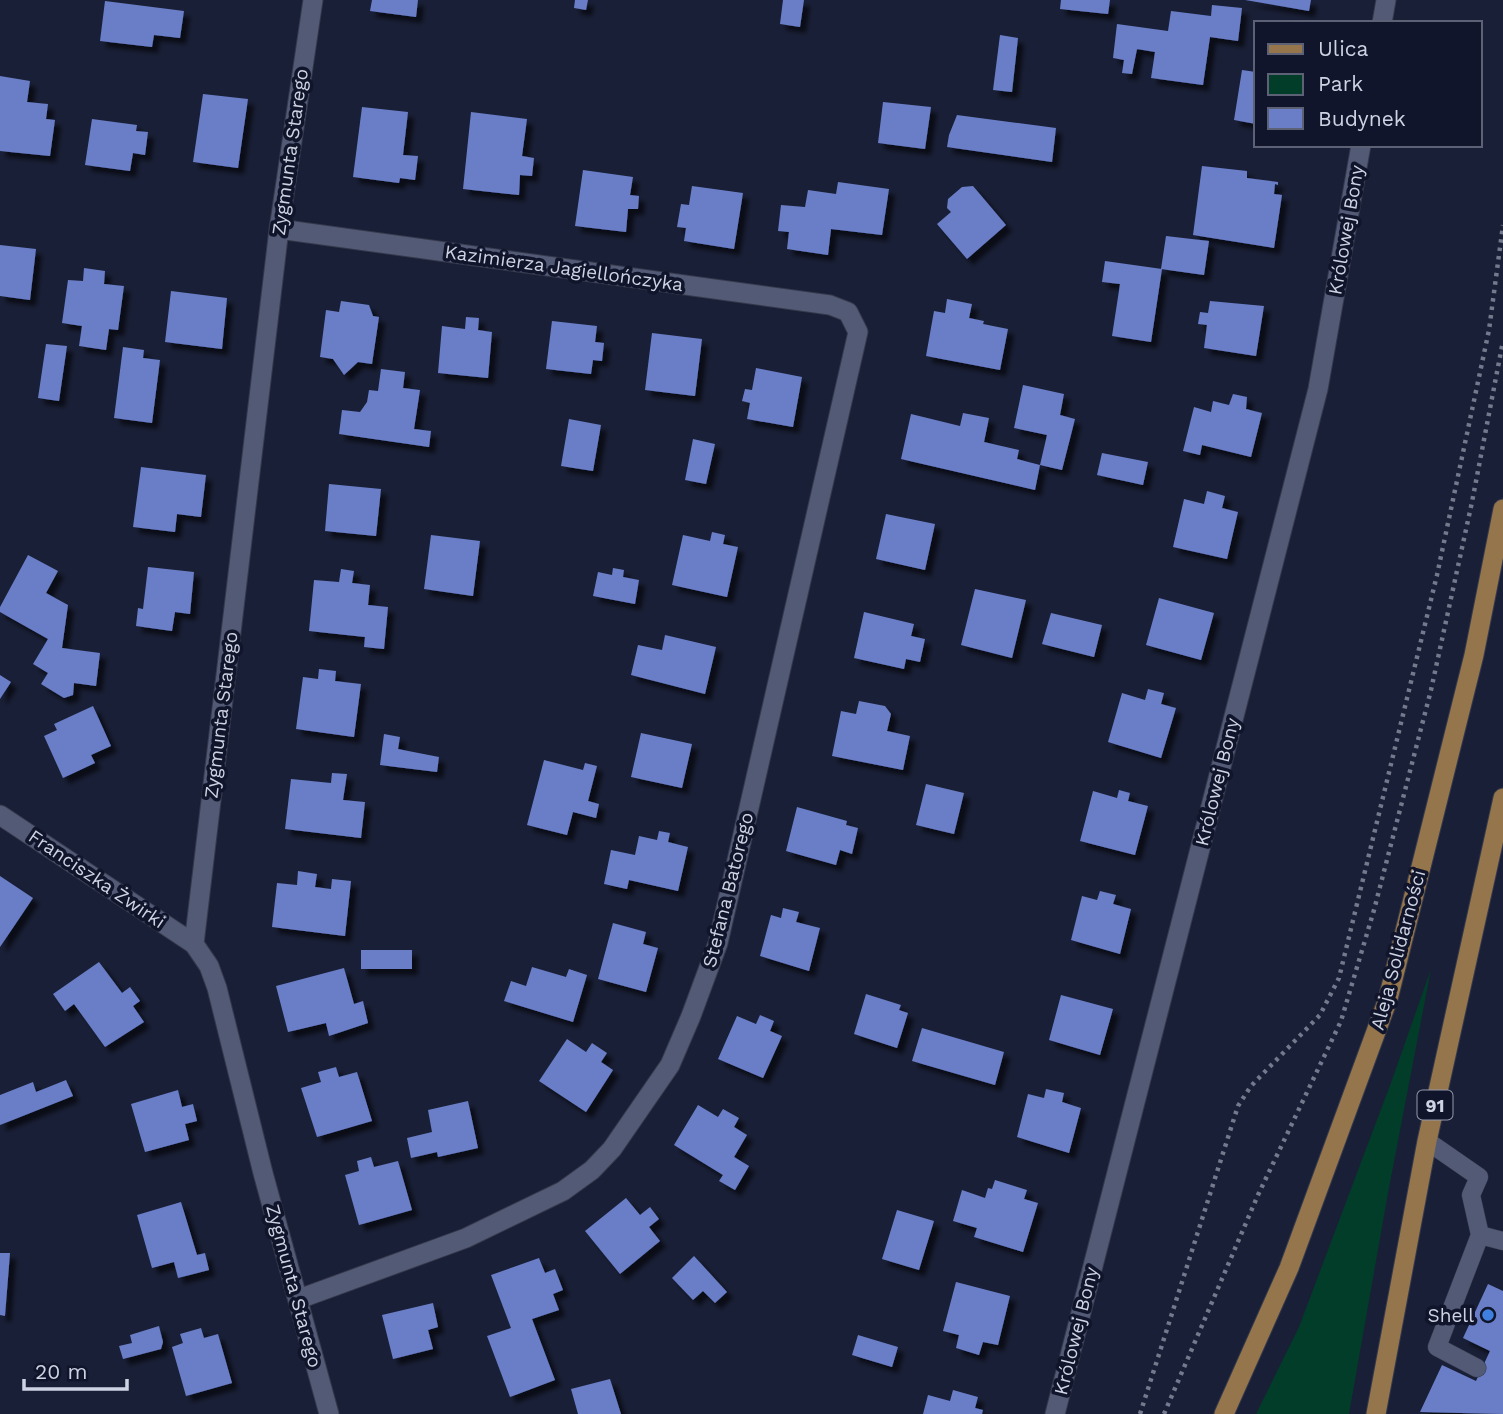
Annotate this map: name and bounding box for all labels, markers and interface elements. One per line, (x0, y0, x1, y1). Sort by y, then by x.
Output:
legend (1254, 21, 1482, 147)
text: Ulica (1318, 36, 1369, 61)
street label: Zygmunta Starego (267, 67, 313, 237)
text: Park (1318, 71, 1363, 96)
text: Budynek (1318, 106, 1406, 131)
street label: Królowej Bony (1323, 163, 1369, 297)
street label: Kazimierza Jagiellończyka (443, 240, 685, 296)
street label: Zygmunta Starego (199, 630, 243, 800)
street label: Królowej Bony (1190, 715, 1244, 849)
street label: Stefana Batorego (698, 810, 758, 970)
street label: Franciszka Żwirki (24, 825, 170, 933)
street label: Aleja Solidarności (1366, 867, 1430, 1033)
road number: 91 (1418, 1090, 1452, 1120)
street label: Zygmunta Starego (261, 1202, 327, 1370)
street label: Królowej Bony (1049, 1264, 1103, 1398)
place label: Shell (1427, 1304, 1474, 1327)
marker: Shell (1480, 1307, 1496, 1323)
scale bar (24, 1348, 128, 1392)
text: 20 m (35, 1359, 87, 1384)

